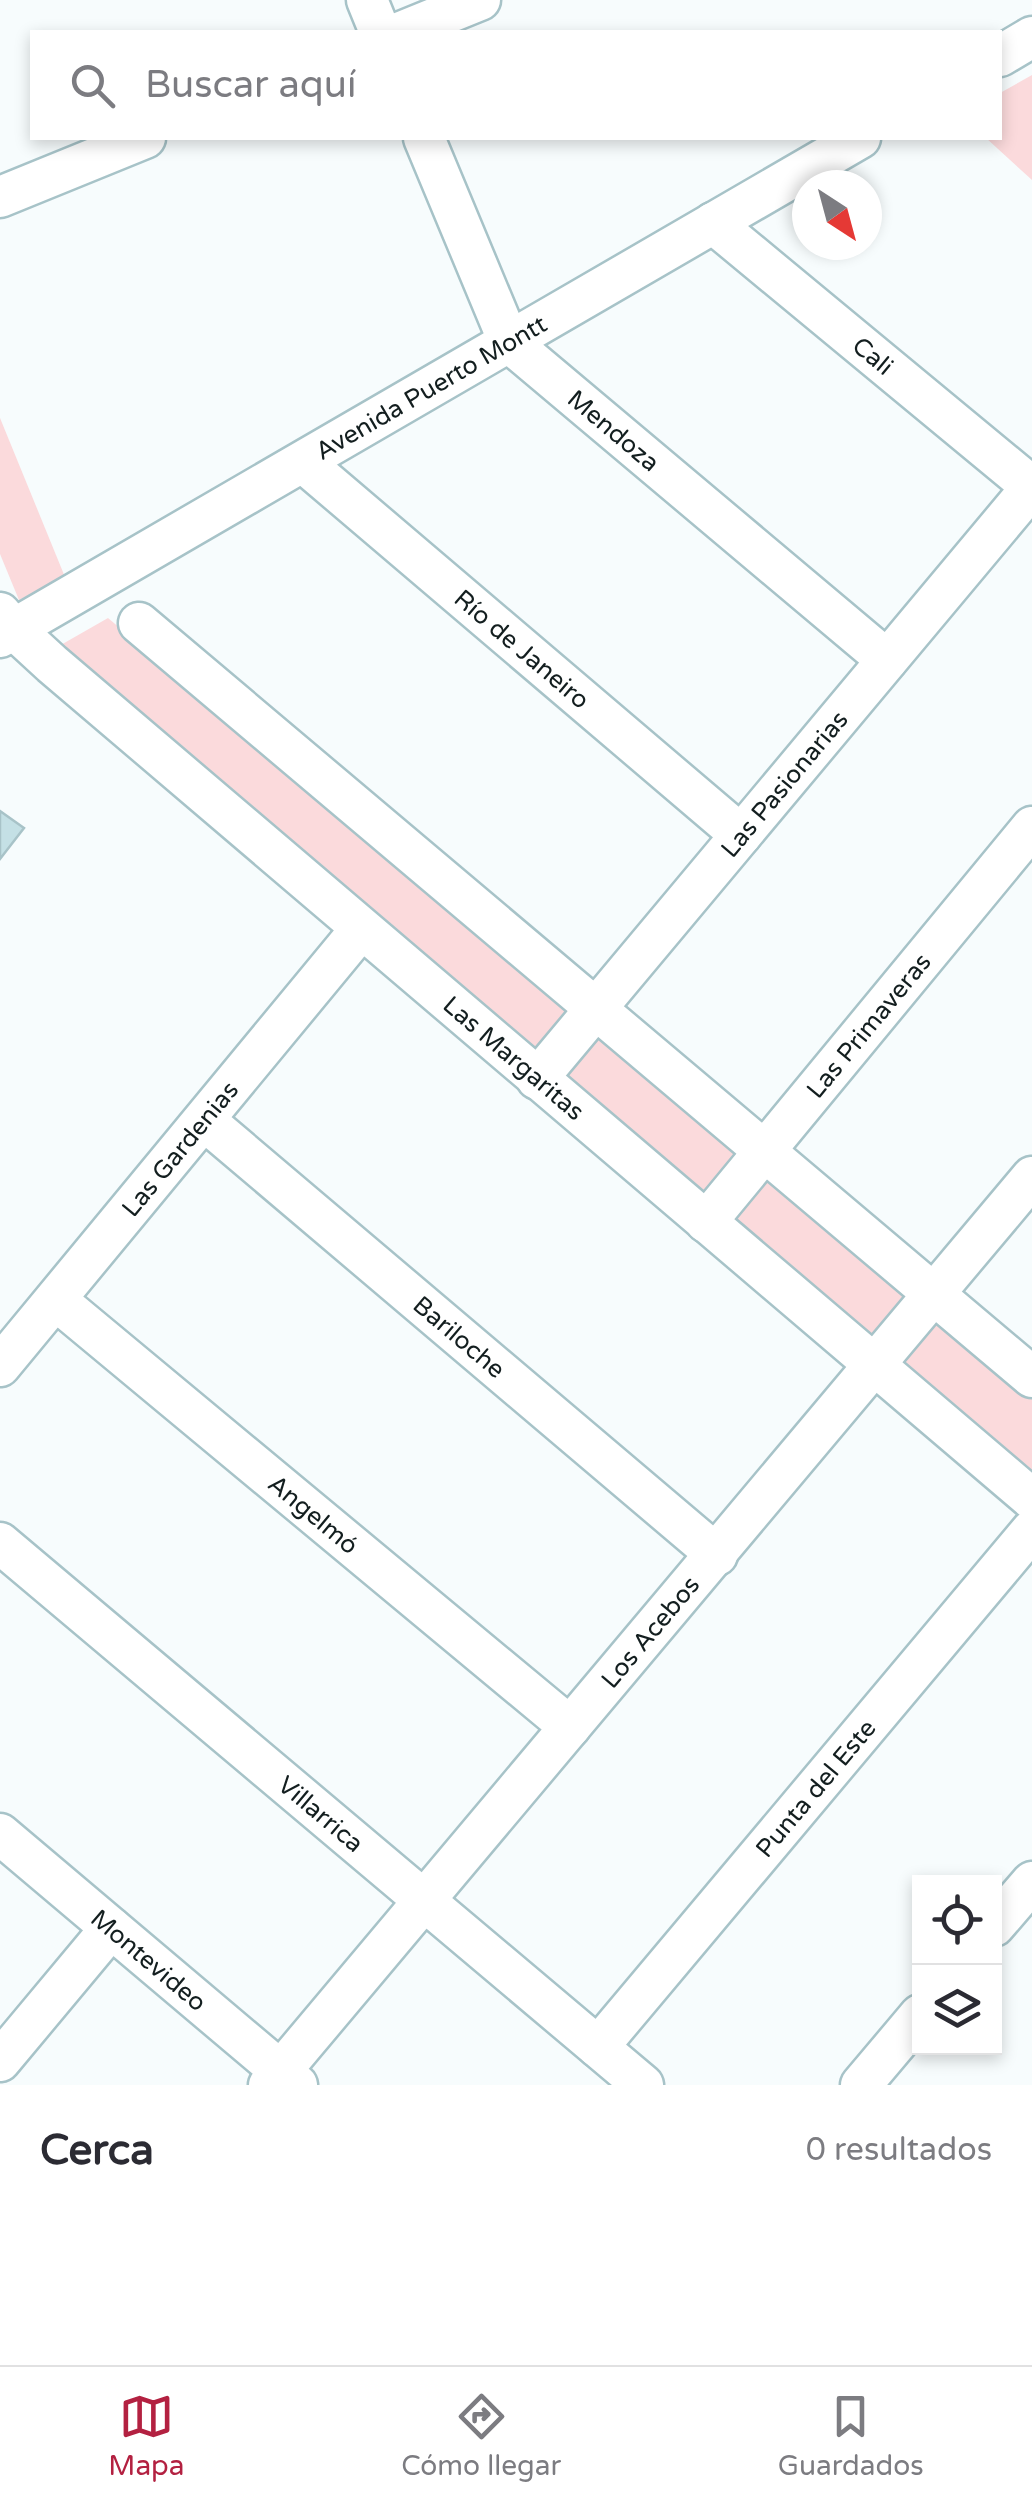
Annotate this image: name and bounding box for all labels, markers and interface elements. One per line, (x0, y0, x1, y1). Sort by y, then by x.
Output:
search box (30, 30, 1002, 140)
icon: search (65, 58, 120, 113)
text: Buscar aquí (145, 62, 356, 108)
north arrow (792, 170, 882, 260)
street label: Avenida Puerto Montt (310, 309, 553, 467)
street label: Cali (846, 331, 899, 382)
street label: Mendoza (561, 384, 665, 478)
street label: Río de Janeiro (448, 584, 595, 715)
street label: Las Pasionarias (715, 705, 855, 864)
street label: Las Primaveras (801, 947, 938, 1105)
street label: Las Margaritas (437, 990, 590, 1127)
street label: Las Gardenias (116, 1075, 245, 1223)
street label: Bariloche (407, 1290, 511, 1385)
street label: Angelmó (262, 1469, 364, 1561)
street label: Los Acebos (595, 1570, 706, 1694)
street label: Punta del Este (750, 1714, 883, 1864)
street label: Villarrica (272, 1770, 369, 1859)
map controls (912, 1875, 1002, 2055)
button: locate (912, 1875, 1002, 1965)
street label: Montevideo (84, 1903, 212, 2018)
button: layers (912, 1965, 1002, 2055)
text: Cerca (40, 2125, 154, 2176)
text: 0 resultados (806, 2131, 992, 2169)
tab: Mapa (108, 2389, 185, 2483)
tab: Cómo llegar (401, 2389, 561, 2483)
tab: Guardados (778, 2389, 924, 2483)

